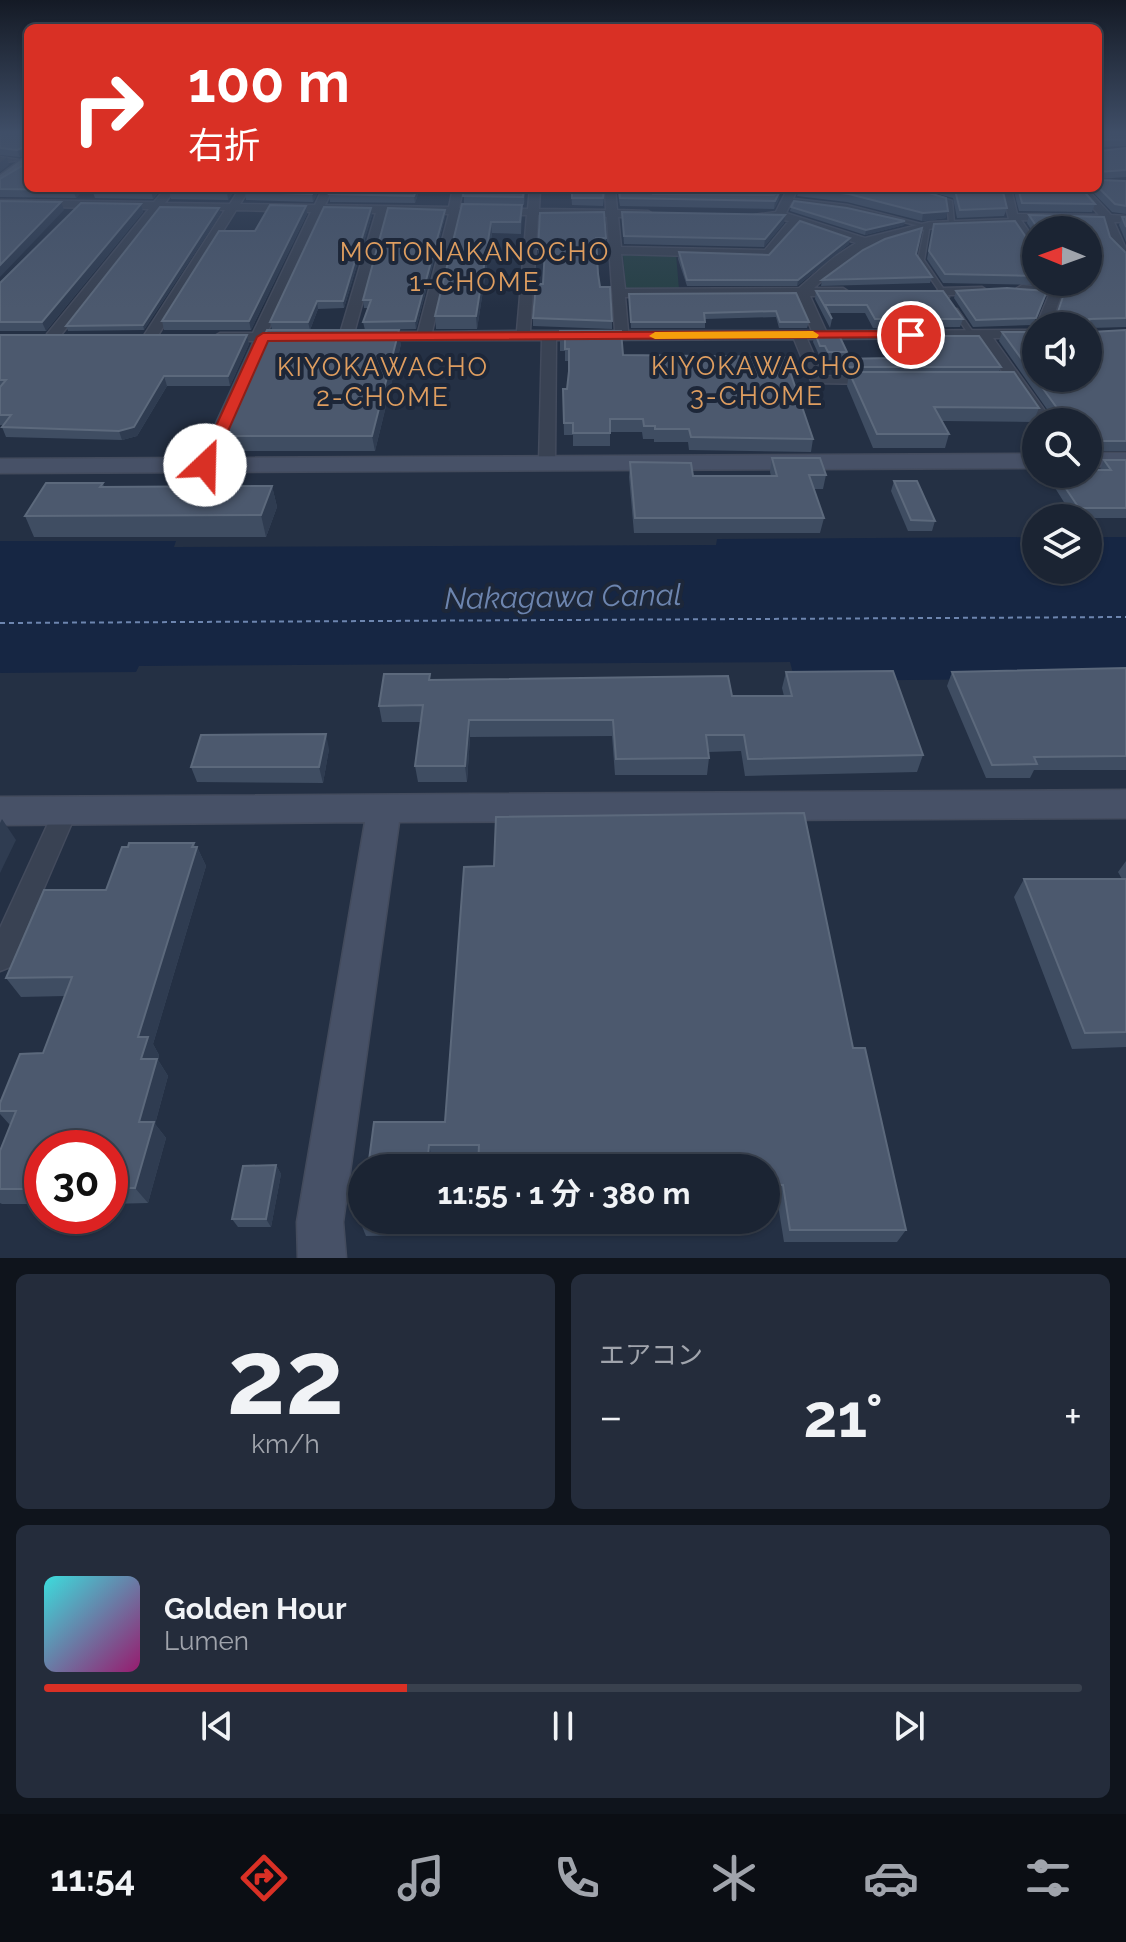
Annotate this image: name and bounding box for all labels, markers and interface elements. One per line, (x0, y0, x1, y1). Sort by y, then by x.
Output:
text: 100 m (188, 49, 350, 115)
icon: right (56, 56, 160, 160)
text: 右折 (188, 124, 260, 166)
north arrow (1022, 216, 1102, 296)
map controls (1022, 216, 1102, 584)
district label: MOTONAKANOCHO 1-CHOME (340, 237, 610, 297)
pin (877, 301, 945, 369)
button: sound (1022, 312, 1102, 392)
icon: arrive (889, 313, 933, 357)
district label: KIYOKAWACHO 3-CHOME (651, 351, 863, 411)
district label: KIYOKAWACHO 2-CHOME (277, 352, 489, 412)
button: search (1022, 408, 1102, 488)
position arrow (163, 423, 247, 507)
button: layers (1022, 504, 1102, 584)
water label: Nakagawa Canal (444, 577, 682, 616)
speed limit sign: 30 (24, 1130, 128, 1234)
text: 11:55 · 1 分 · 380 m (437, 1176, 691, 1211)
text: 22 (227, 1316, 344, 1438)
text: エアコン (599, 1340, 703, 1370)
text: 21° (804, 1381, 883, 1451)
text: − (599, 1391, 623, 1442)
text: + (1064, 1391, 1082, 1442)
text: km/h (251, 1429, 320, 1459)
text: Golden Hour (164, 1591, 347, 1626)
text: Lumen (164, 1626, 249, 1656)
icon: previous (195, 1704, 239, 1748)
icon: pause (541, 1704, 585, 1748)
icon: next (887, 1704, 931, 1748)
icon: directions (236, 1850, 292, 1906)
icon: music (393, 1850, 449, 1906)
icon: phone (549, 1850, 605, 1906)
icon: climate (706, 1850, 762, 1906)
icon: car (863, 1850, 919, 1906)
icon: filters (1020, 1850, 1076, 1906)
text: 11:54 (50, 1857, 135, 1899)

